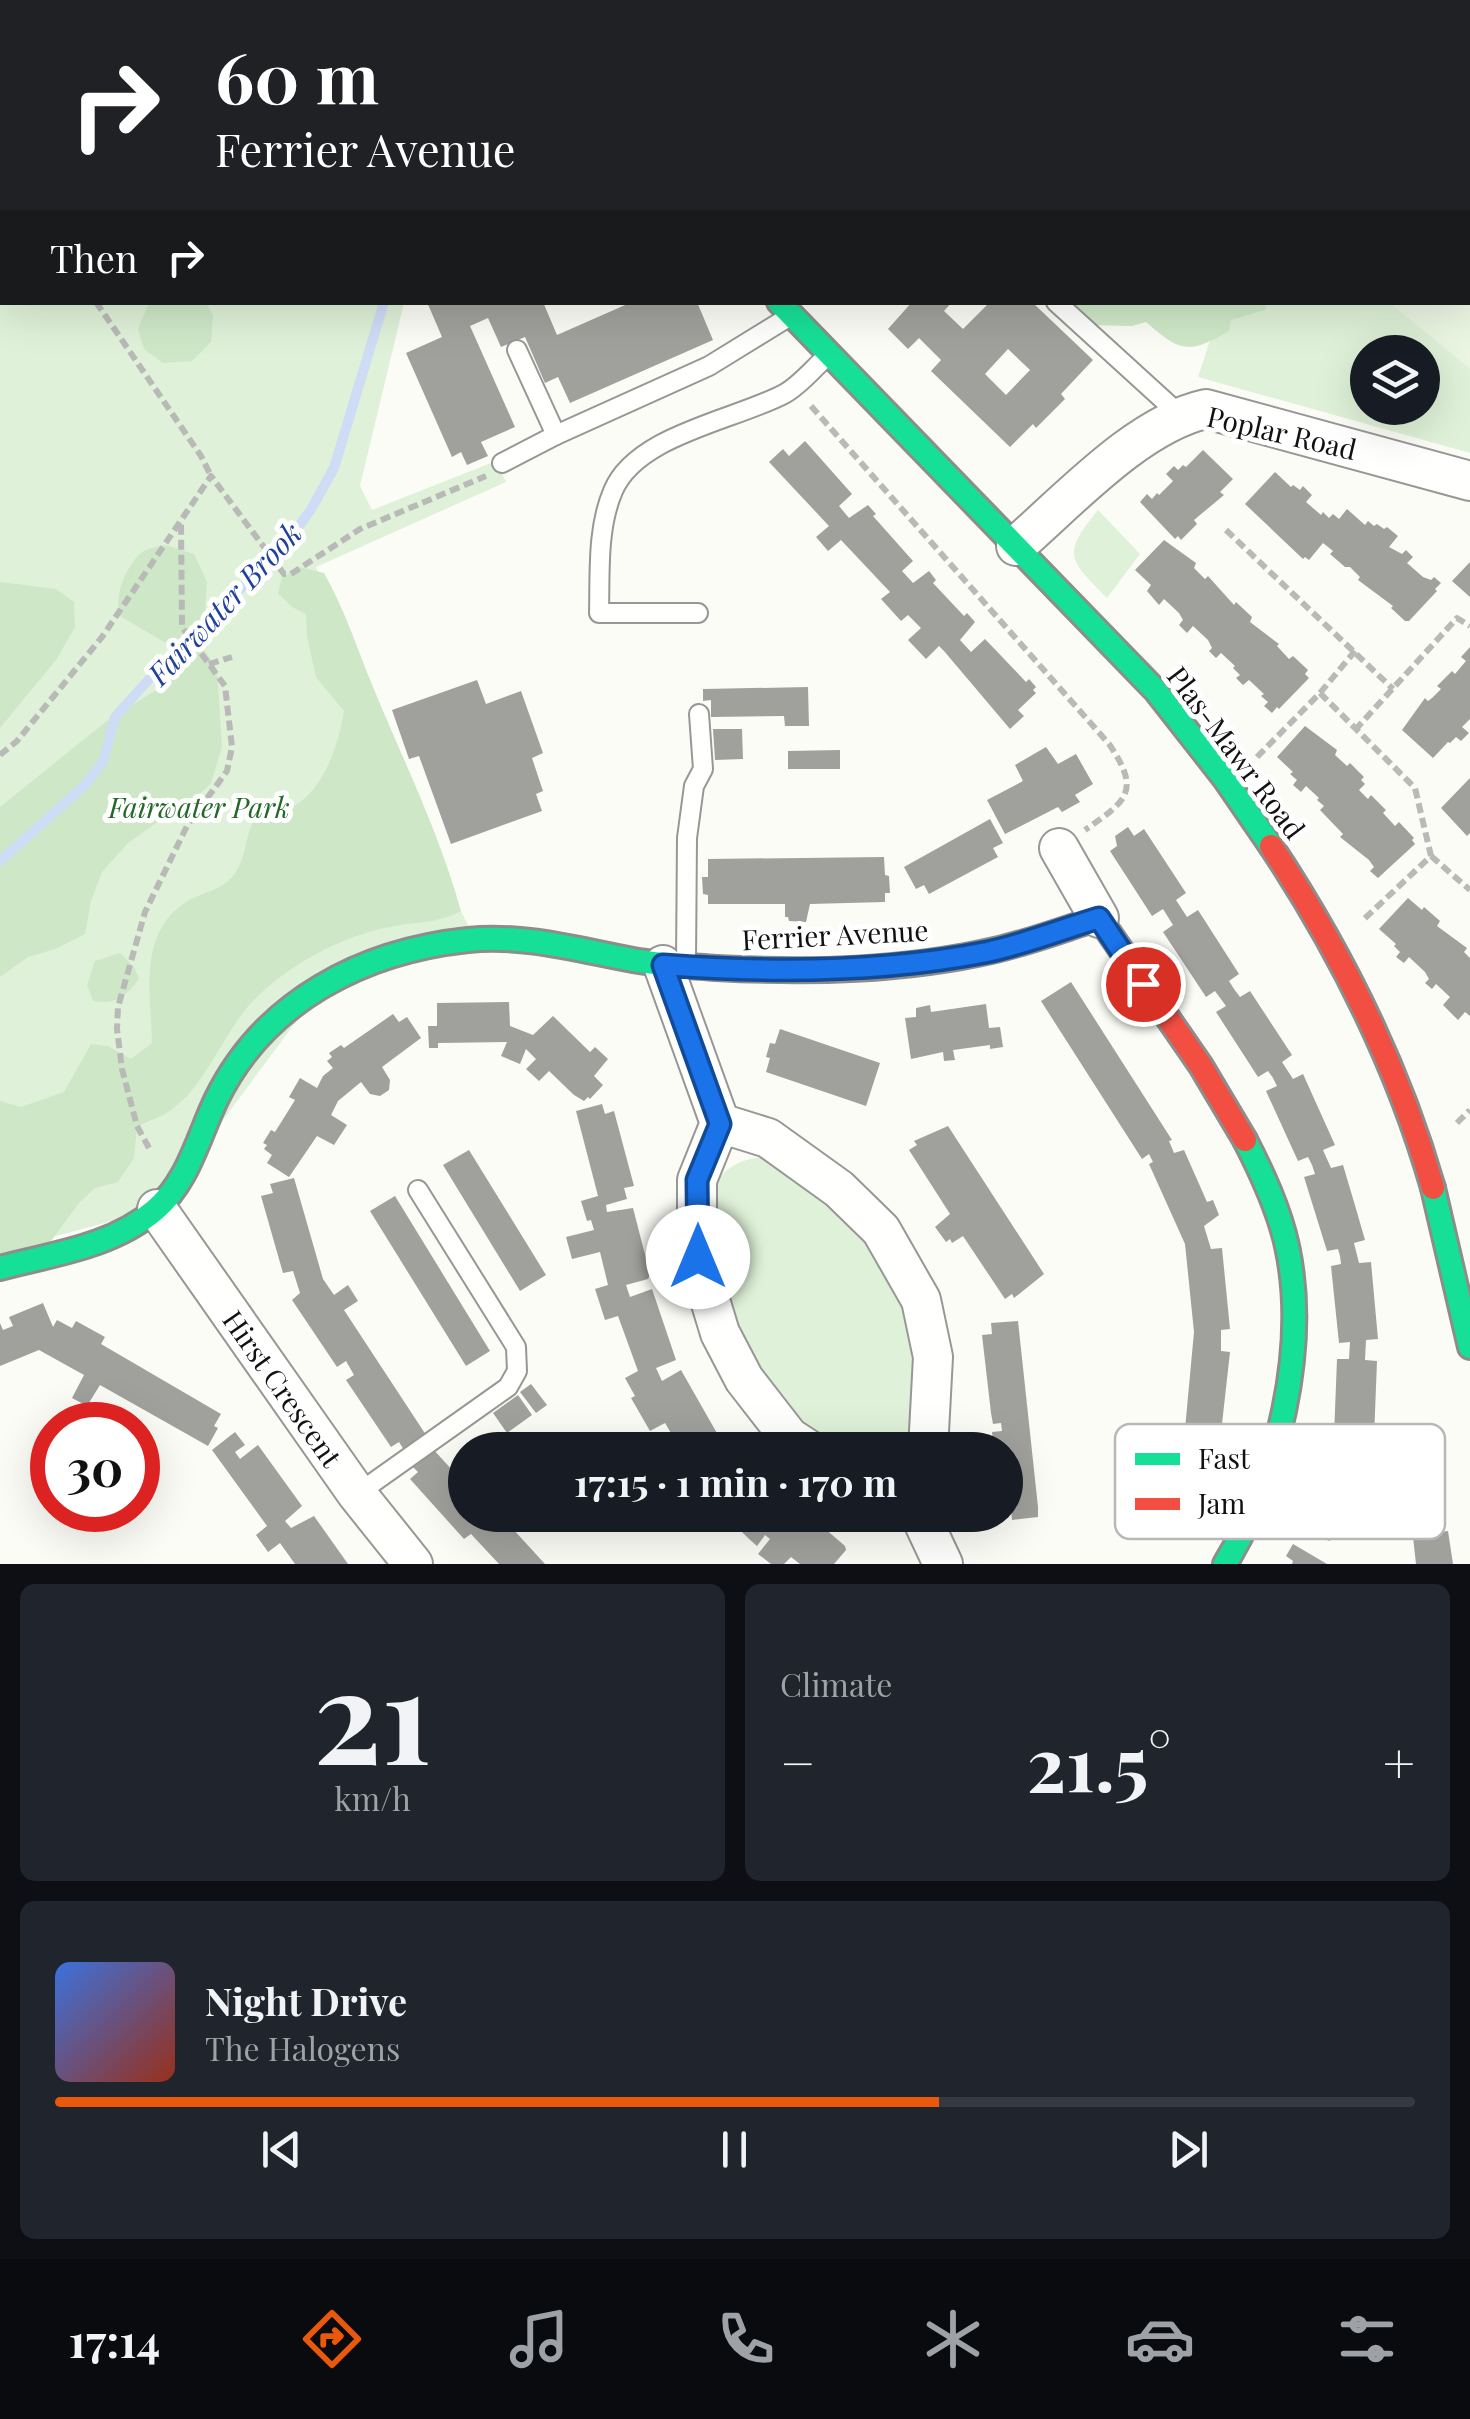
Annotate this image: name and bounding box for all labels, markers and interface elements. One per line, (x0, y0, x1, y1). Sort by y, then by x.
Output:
text: 60 m (215, 28, 379, 122)
icon: right (50, 40, 180, 170)
text: Ferrier Avenue (215, 118, 516, 178)
icon: right (158, 230, 213, 285)
text: Then (50, 232, 138, 283)
map controls (1350, 335, 1440, 425)
button: layers (1350, 335, 1440, 425)
street label: Poplar Road (1204, 397, 1360, 467)
water label: Fairwater Brook (137, 513, 310, 694)
street label: Plas-Mawr Road (1160, 658, 1314, 846)
park label: Fairwater Park (107, 788, 290, 825)
street label: Ferrier Avenue (741, 911, 929, 957)
pin (1101, 942, 1186, 1027)
icon: arrive (1116, 957, 1171, 1012)
position arrow (646, 1205, 750, 1309)
street label: Hirst Crescent (215, 1302, 351, 1474)
speed limit sign: 30 (30, 1402, 160, 1532)
legend (1115, 1424, 1445, 1539)
text: Fast (1198, 1439, 1251, 1476)
text: 17:15 · 1 min · 170 m (574, 1456, 897, 1507)
text: Jam (1197, 1484, 1245, 1521)
text: 21 (314, 1624, 431, 1798)
text: Climate (780, 1662, 892, 1705)
text: 21.5° (1027, 1711, 1171, 1811)
text: − (780, 1724, 816, 1798)
text: + (1383, 1724, 1415, 1798)
text: km/h (334, 1776, 411, 1819)
text: Night Drive (205, 1975, 407, 2026)
text: The Halogens (205, 2026, 400, 2069)
icon: previous (254, 2122, 309, 2177)
icon: pause (707, 2122, 762, 2177)
icon: next (1161, 2122, 1216, 2177)
icon: directions (297, 2304, 367, 2374)
icon: music (504, 2304, 574, 2374)
icon: phone (711, 2304, 781, 2374)
icon: climate (918, 2304, 988, 2374)
icon: car (1125, 2304, 1195, 2374)
icon: filters (1332, 2304, 1402, 2374)
text: 17:14 (68, 2309, 160, 2369)

